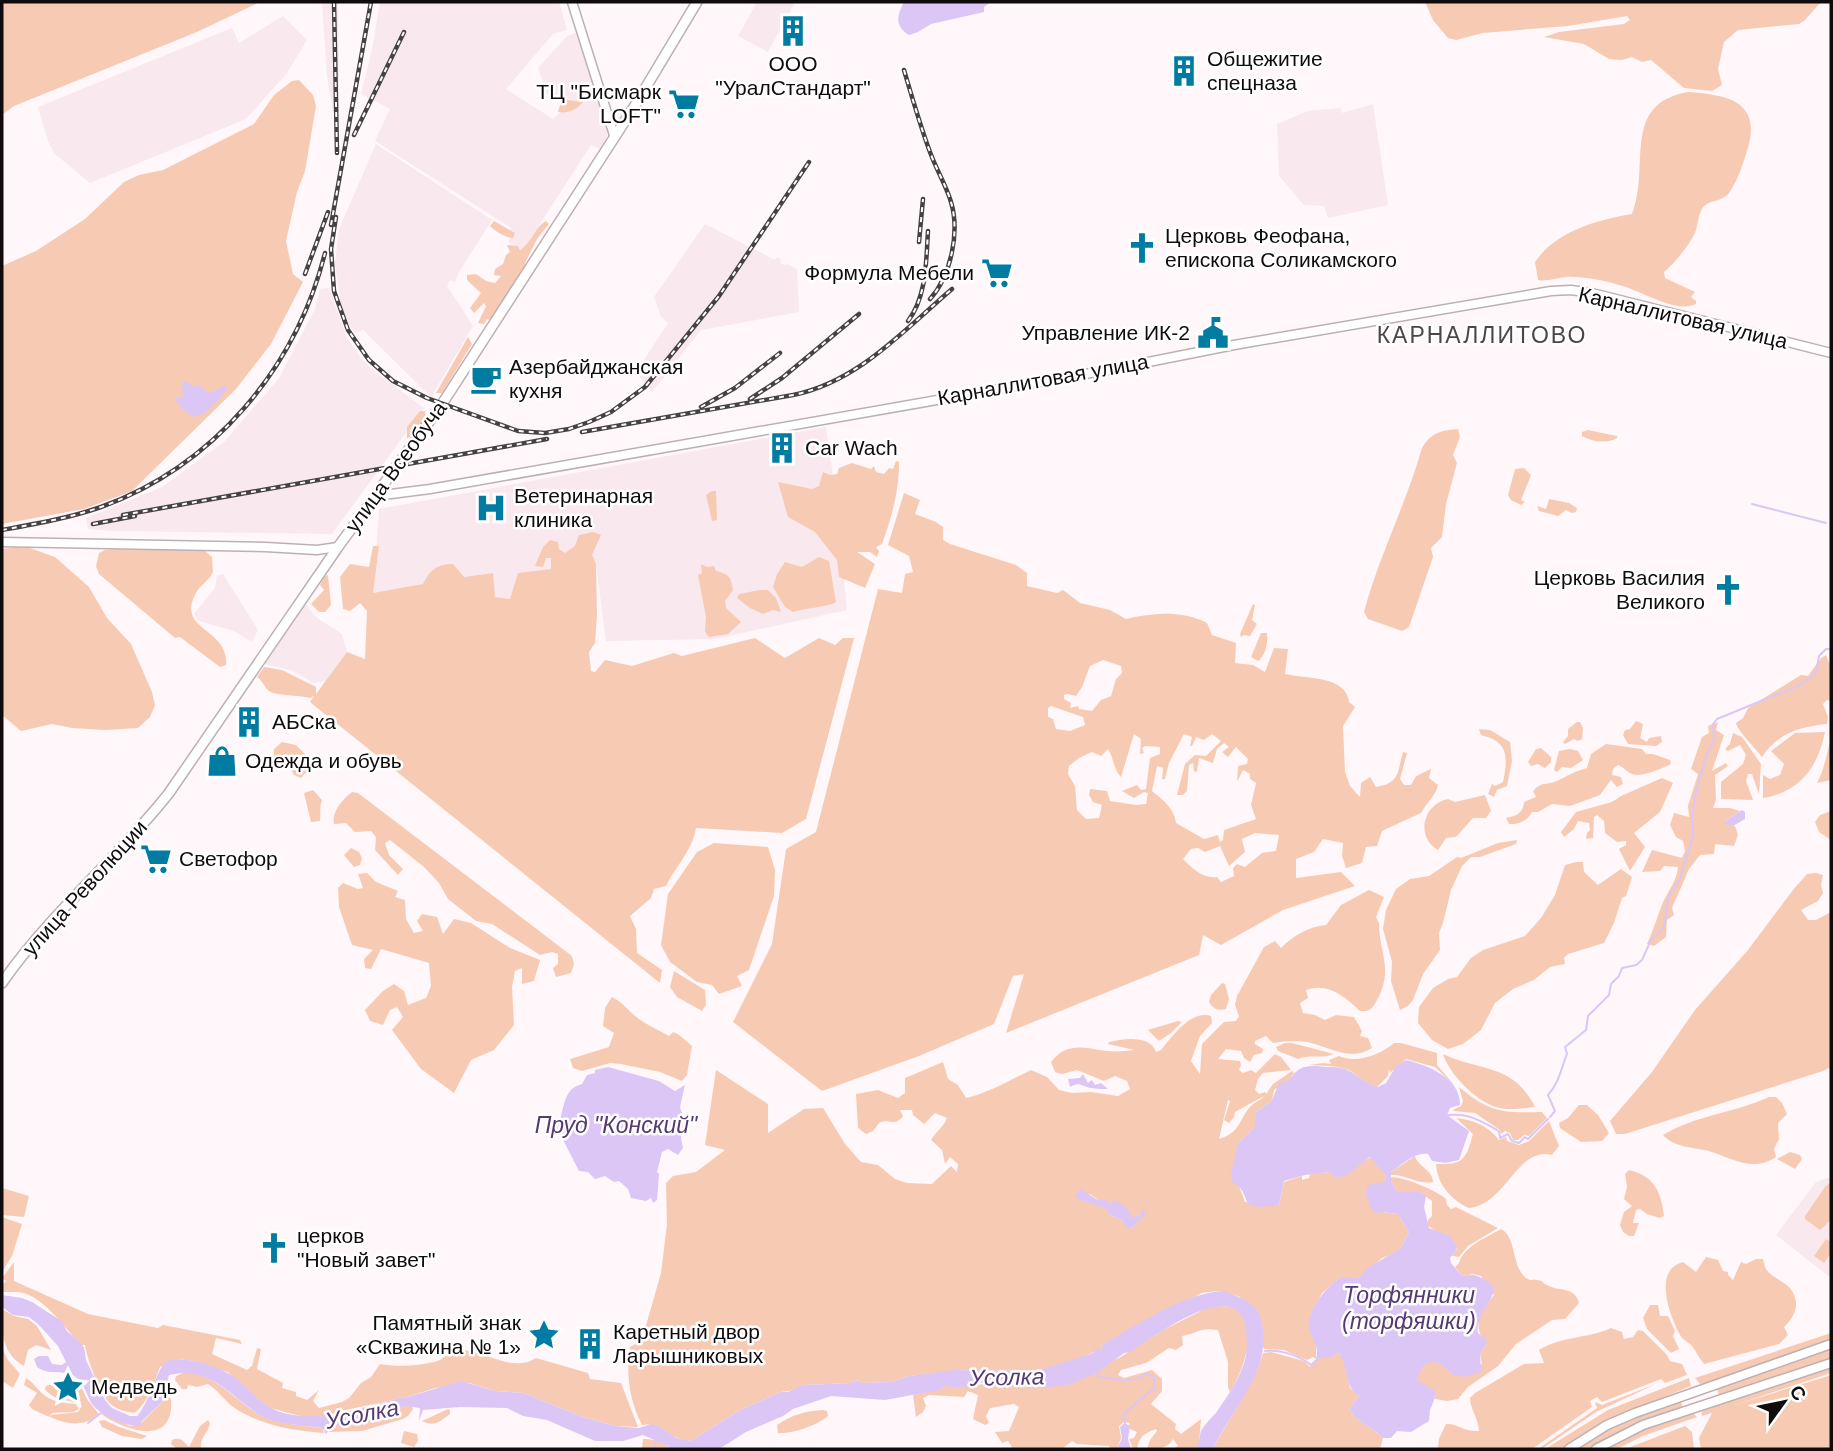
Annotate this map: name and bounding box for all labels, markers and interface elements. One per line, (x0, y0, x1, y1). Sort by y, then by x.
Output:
building icon: ООО "УралСтандарт" (776, 14, 810, 48)
place label: Общежитие спецназа (1207, 47, 1323, 94)
place label: ООО "УралСтандарт" (715, 52, 871, 99)
building icon: Общежитие спецназа (1167, 54, 1201, 88)
place label: ТЦ "Бисмарк LOFT" (536, 80, 662, 127)
supermarket icon: ТЦ "Бисмарк LOFT" (667, 87, 701, 121)
place label: Церковь Феофана, епископа Соликамского (1165, 224, 1397, 271)
church icon: Церковь Феофана, епископа Соликамского (1125, 231, 1159, 265)
supermarket icon: Формула Мебели (980, 256, 1014, 290)
place label: Формула Мебели (804, 261, 974, 284)
street label: Карналлитовая улица (1576, 282, 1790, 353)
public building icon: Управление ИК-2 (1196, 316, 1230, 350)
place label: Управление ИК-2 (1021, 321, 1190, 344)
district label: КАРНАЛЛИТОВО (1377, 322, 1587, 348)
street label: Карналлитовая улица (936, 350, 1150, 409)
place label: Азербайджанская кухня (509, 355, 684, 402)
cafe icon: Азербайджанская кухня (469, 362, 503, 396)
street label: улица Всеобуча (340, 397, 451, 537)
building icon: Car Wach (765, 431, 799, 465)
place label: Car Wach (805, 436, 898, 459)
place label: Ветеринарная клиника (514, 484, 653, 531)
hospital icon: Ветеринарная клиника (474, 491, 508, 525)
place label: Церковь Василия Великого (1534, 566, 1705, 613)
church icon: Церковь Василия Великого (1711, 573, 1745, 607)
building icon: АБСка (232, 705, 266, 739)
place label: АБСка (272, 710, 336, 733)
shop icon: Одежда и обувь (205, 744, 239, 778)
place label: Одежда и обувь (245, 749, 402, 772)
street label: улица Революции (18, 815, 151, 960)
supermarket icon: Светофор (139, 842, 173, 876)
place label: Светофор (179, 847, 278, 870)
water label: Пруд "Конский" (535, 1112, 699, 1138)
place label: церков "Новый завет" (297, 1224, 435, 1271)
church icon: церков "Новый завет" (257, 1231, 291, 1265)
water label: Торфянники (торфяшки) (1342, 1282, 1476, 1334)
place label: Памятный знак «Скважина № 1» (356, 1311, 522, 1358)
place icon: Памятный знак «Скважина № 1» (527, 1318, 561, 1352)
place label: Каретный двор Ларышниковых (613, 1320, 764, 1367)
building icon: Каретный двор Ларышниковых (573, 1327, 607, 1361)
water label: Усолка (968, 1363, 1045, 1391)
north arrow (1749, 1367, 1819, 1437)
place icon: Медведь (51, 1370, 85, 1404)
place label: Медведь (91, 1375, 178, 1398)
text: С (1785, 1382, 1811, 1405)
water label: Усолка (322, 1394, 401, 1434)

